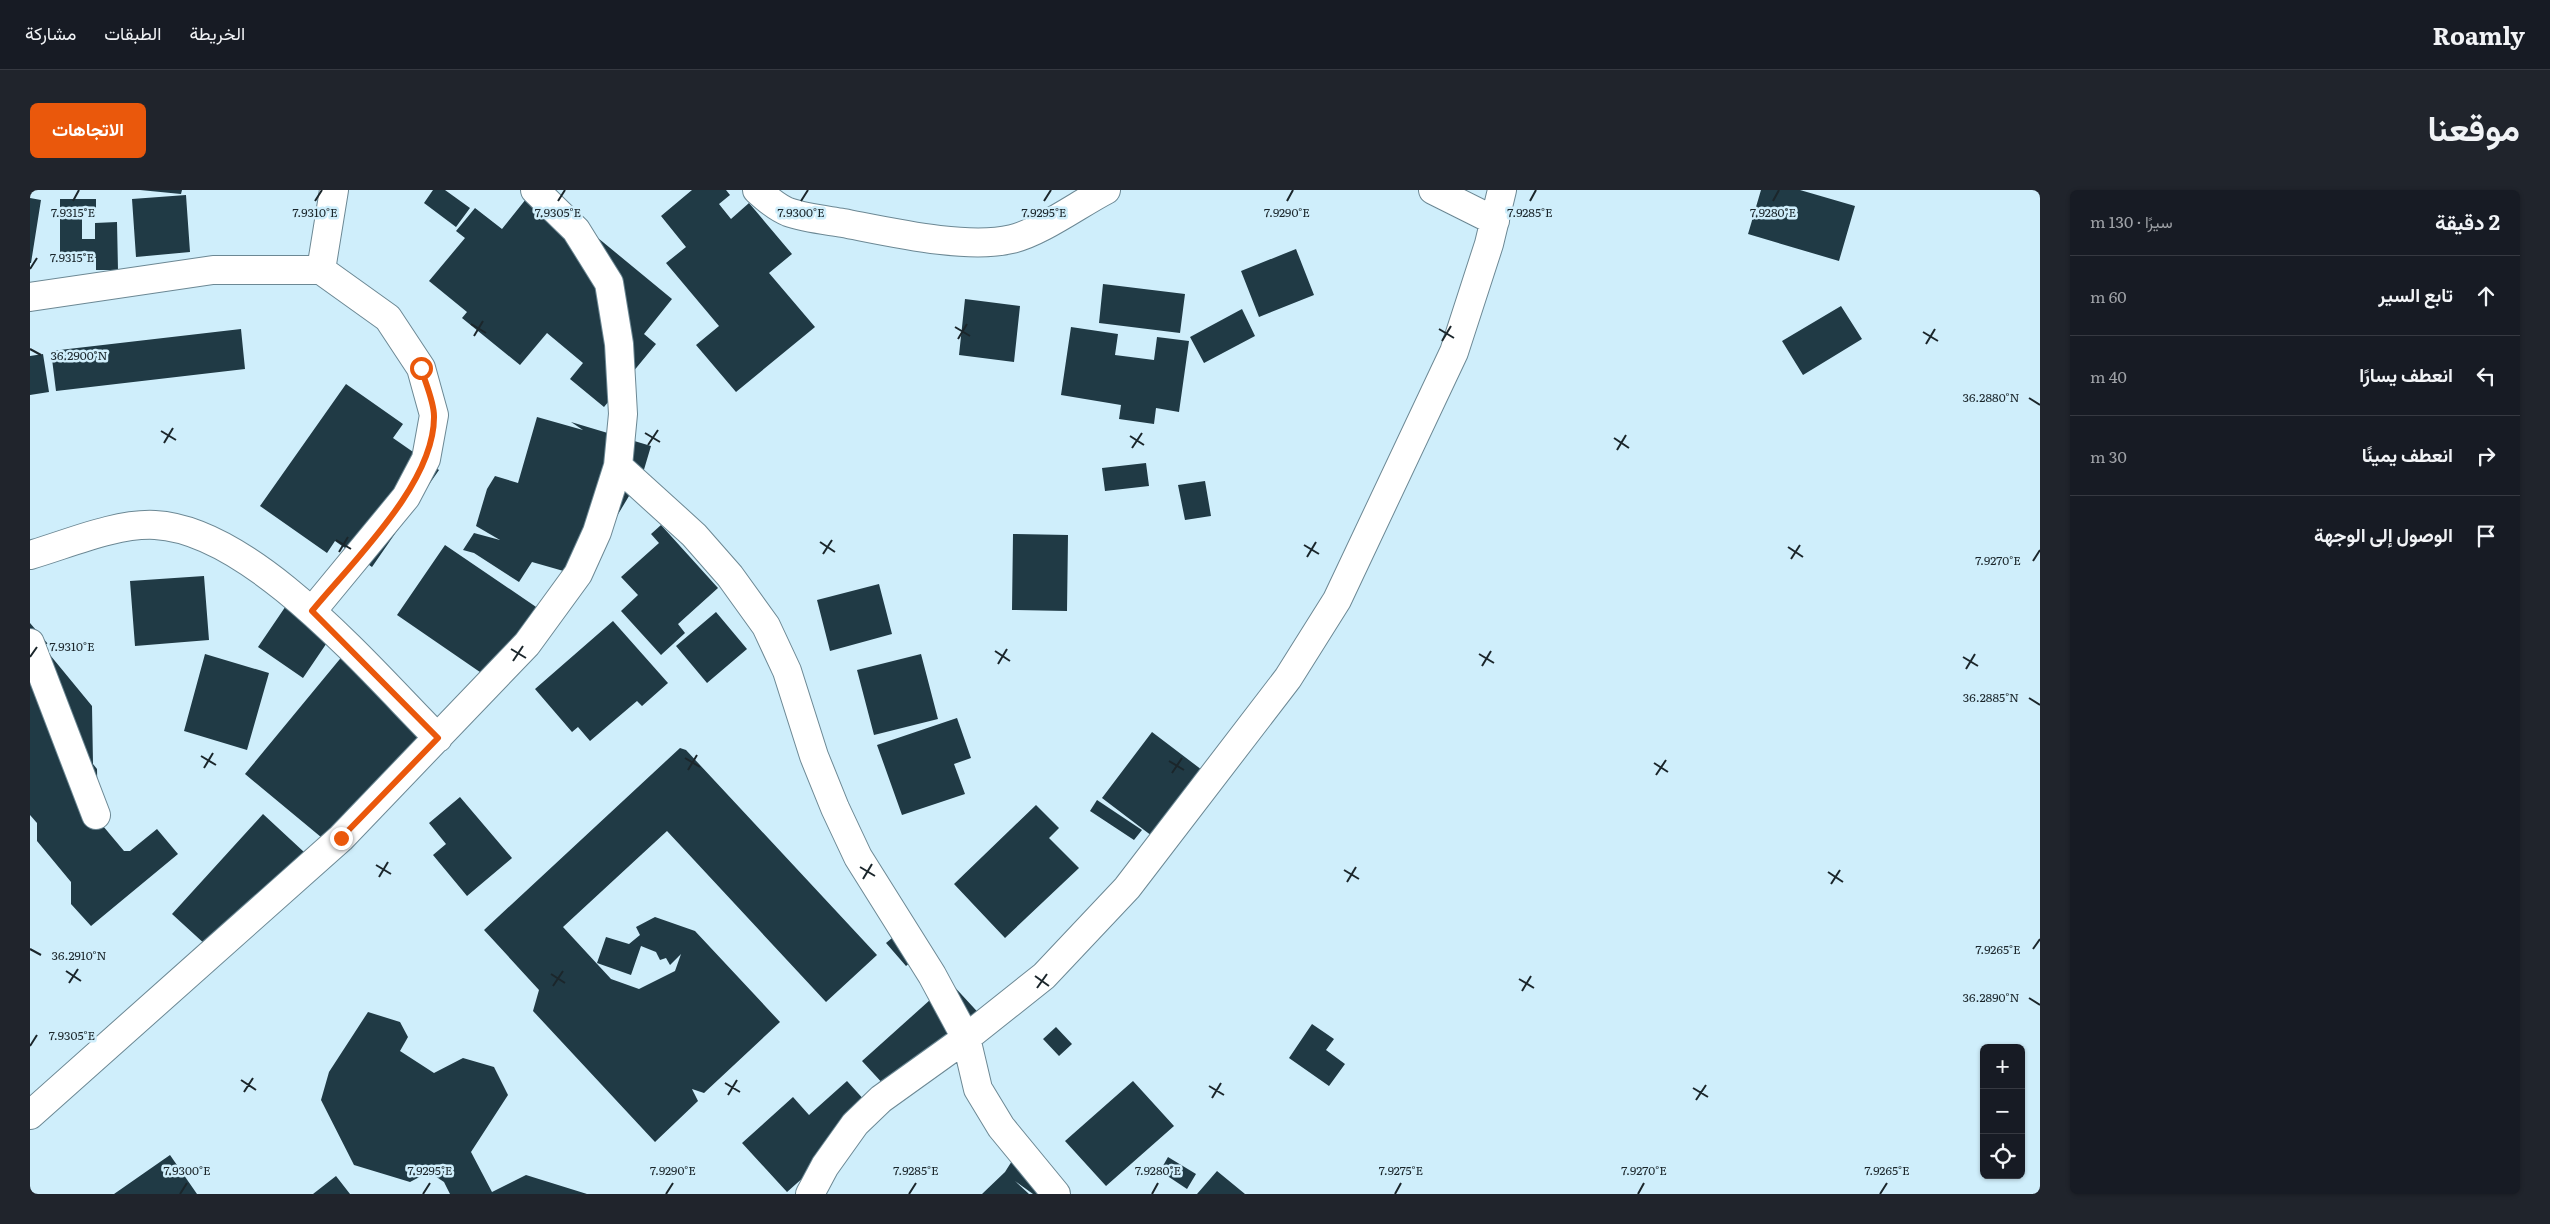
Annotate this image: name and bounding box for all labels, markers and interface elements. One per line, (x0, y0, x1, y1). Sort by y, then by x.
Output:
text: Roamly (2433, 17, 2525, 52)
text: مشاركة (25, 19, 76, 46)
text: الطبقات (104, 19, 161, 46)
text: الخريطة (189, 19, 245, 46)
text: موقعنا (2427, 100, 2520, 152)
button: الاتجاهات (30, 103, 146, 158)
text: 7.9315°E (51, 203, 95, 221)
text: 7.9310°E (292, 203, 338, 221)
text: 7.9305°E (535, 203, 581, 221)
text: 7.9300°E (777, 203, 825, 221)
text: 7.9295°E (1021, 203, 1067, 221)
text: 7.9290°E (1264, 203, 1310, 221)
text: 7.9285°E (1507, 203, 1553, 221)
text: 7.9280°E (1750, 203, 1796, 221)
text: 2 دقيقة (2435, 205, 2500, 236)
text: سيرًا · 130 m (2090, 209, 2173, 233)
text: 7.9315°E (50, 248, 94, 266)
text: تابع السير (2378, 280, 2453, 308)
icon: ahead (2472, 282, 2500, 310)
text: 60 m (2090, 284, 2127, 308)
text: 36.2900°N (50, 346, 108, 364)
route start (410, 357, 433, 380)
text: انعطف يسارًا (2359, 360, 2453, 388)
icon: left (2472, 362, 2500, 390)
text: 40 m (2090, 364, 2127, 388)
text: 36.2880°N (1962, 388, 2020, 406)
text: انعطف يمينًا (2362, 440, 2453, 468)
icon: right (2472, 442, 2500, 470)
text: 30 m (2090, 444, 2127, 468)
text: الوصول إلى الوجهة (2314, 520, 2453, 548)
icon: arrive (2472, 522, 2500, 550)
text: 7.9270°E (1975, 551, 2021, 569)
text: 7.9310°E (49, 637, 95, 655)
text: 36.2885°N (1963, 688, 2019, 706)
route end (330, 827, 353, 850)
text: 7.9265°E (1975, 940, 2021, 958)
text: 36.2910°N (51, 946, 107, 964)
text: 36.2890°N (1963, 988, 2019, 1006)
text: 7.9305°E (49, 1026, 95, 1044)
map controls (1980, 1044, 2025, 1179)
button: + (1980, 1044, 2025, 1089)
button: − (1980, 1089, 2025, 1134)
button: locate (1980, 1134, 2025, 1179)
text: 7.9300°E (163, 1161, 211, 1179)
text: 7.9295°E (407, 1161, 453, 1179)
text: 7.9290°E (650, 1161, 696, 1179)
text: 7.9285°E (893, 1161, 939, 1179)
text: 7.9280°E (1135, 1161, 1181, 1179)
text: 7.9275°E (1379, 1161, 1424, 1179)
text: 7.9270°E (1621, 1161, 1667, 1179)
text: 7.9265°E (1864, 1161, 1910, 1179)

